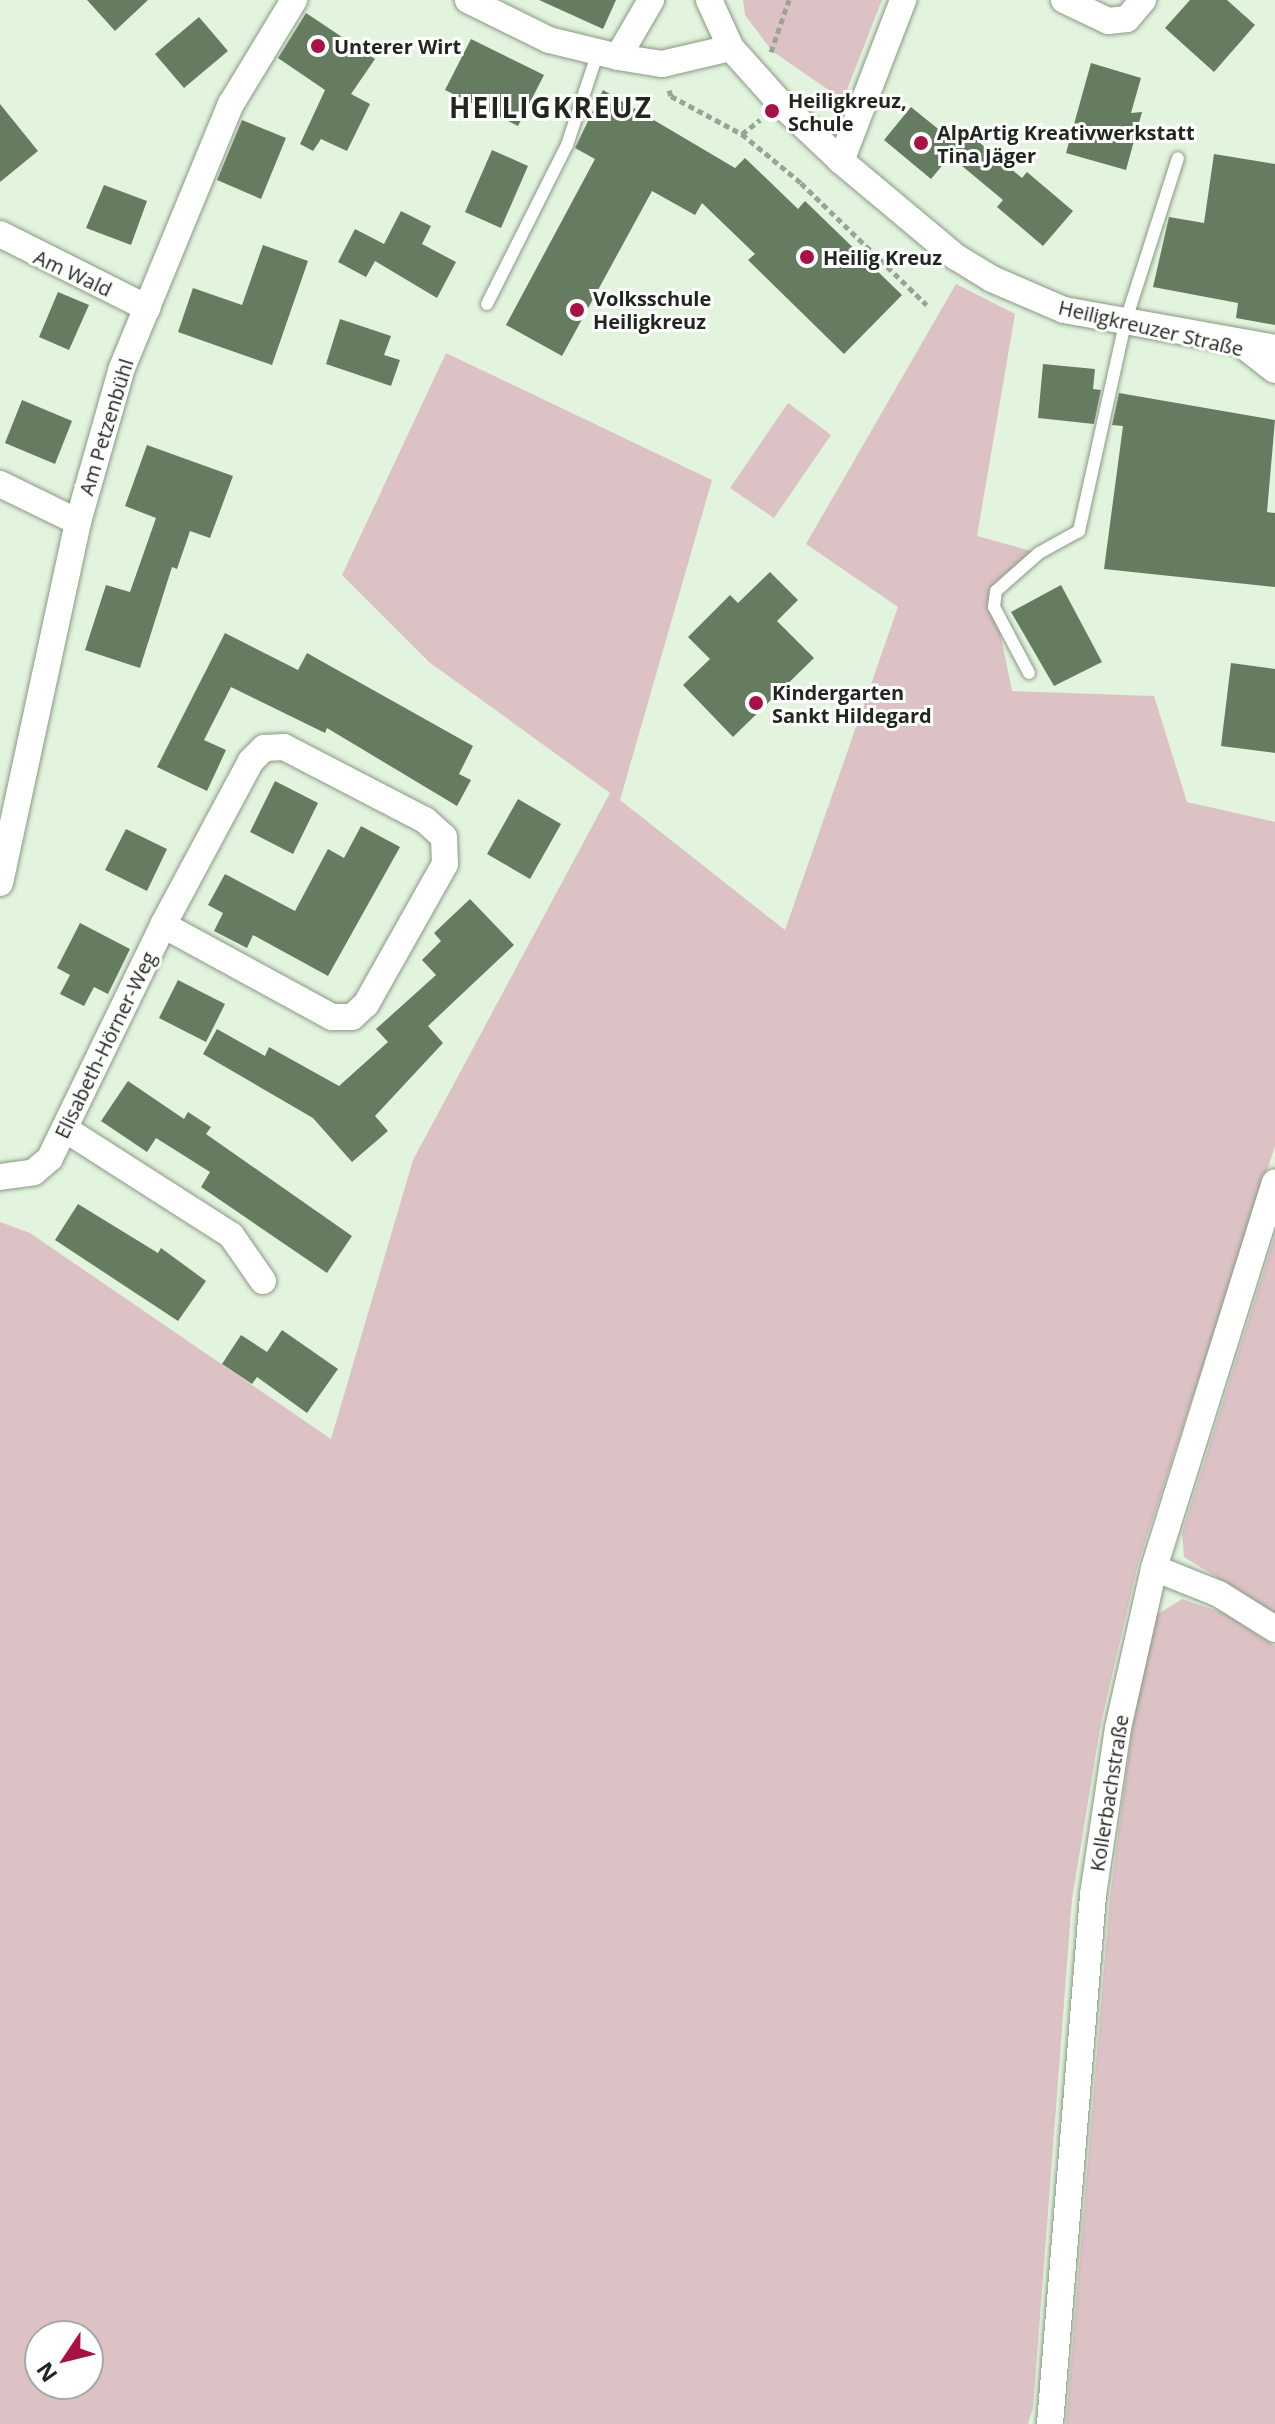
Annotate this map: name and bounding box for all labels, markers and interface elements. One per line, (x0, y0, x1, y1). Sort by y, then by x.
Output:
place label: Unterer Wirt (334, 34, 461, 58)
marker: Unterer Wirt (309, 37, 327, 55)
place label: Heiligkreuz, Schule (788, 88, 907, 135)
district label: HEILIGKREUZ (449, 90, 653, 124)
marker: Heiligkreuz, Schule (763, 102, 781, 120)
place label: AlpArtig Kreativwerkstatt Tina Jäger (937, 120, 1195, 167)
marker: AlpArtig Kreativwerkstatt Tina Jäger (912, 134, 930, 152)
street label: Am Wald (30, 245, 116, 301)
place label: Heilig Kreuz (823, 245, 942, 269)
marker: Heilig Kreuz (798, 248, 816, 266)
place label: Volksschule Heiligkreuz (593, 286, 711, 333)
street label: Heiligkreuzer Straße (1056, 295, 1246, 361)
marker: Volksschule Heiligkreuz (568, 301, 586, 319)
street label: Am Petzenbühl (74, 356, 138, 498)
place label: Kindergarten Sankt Hildegard (772, 680, 932, 727)
marker: Kindergarten Sankt Hildegard (747, 694, 765, 712)
street label: Elisabeth-Hörner-Weg (49, 948, 161, 1142)
street label: Kollerbachstraße (1085, 1713, 1133, 1873)
north arrow (24, 2320, 104, 2400)
text: N (29, 2357, 63, 2389)

